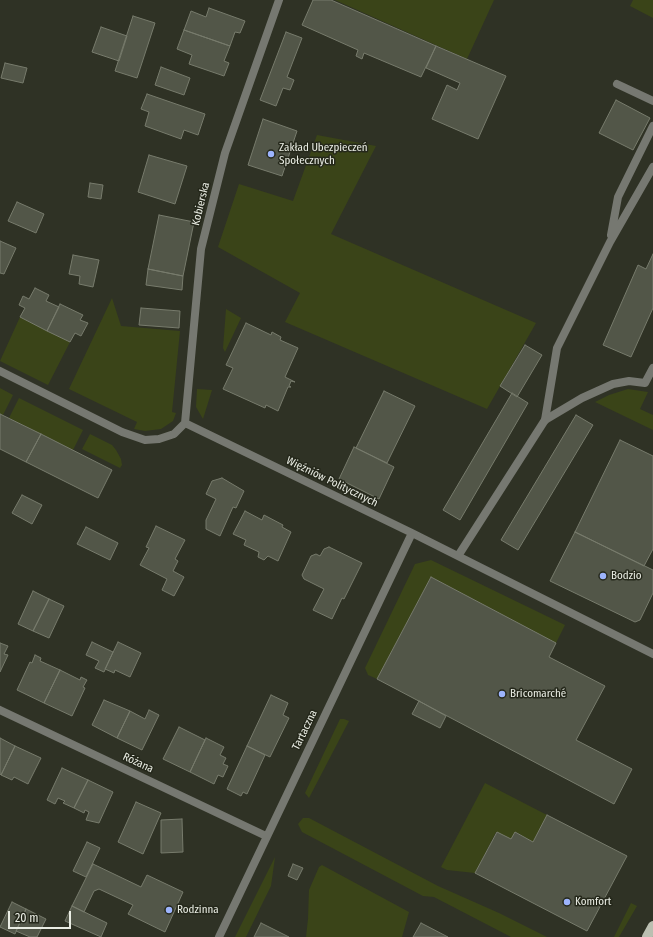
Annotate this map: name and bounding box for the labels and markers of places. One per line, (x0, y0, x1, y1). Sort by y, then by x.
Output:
place label: Zakład Ubezpieczeń Społecznych (279, 141, 368, 167)
marker: Zakład Ubezpieczeń Społecznych (266, 149, 276, 159)
place label: Bodzio (611, 569, 642, 583)
marker: Bodzio (598, 571, 608, 581)
place label: Bricomarché (510, 687, 566, 701)
marker: Bricomarché (497, 689, 507, 699)
place label: Komfort (575, 895, 611, 909)
marker: Komfort (562, 897, 572, 907)
place label: Rodzinna (177, 903, 219, 917)
marker: Rodzinna (164, 905, 174, 915)

